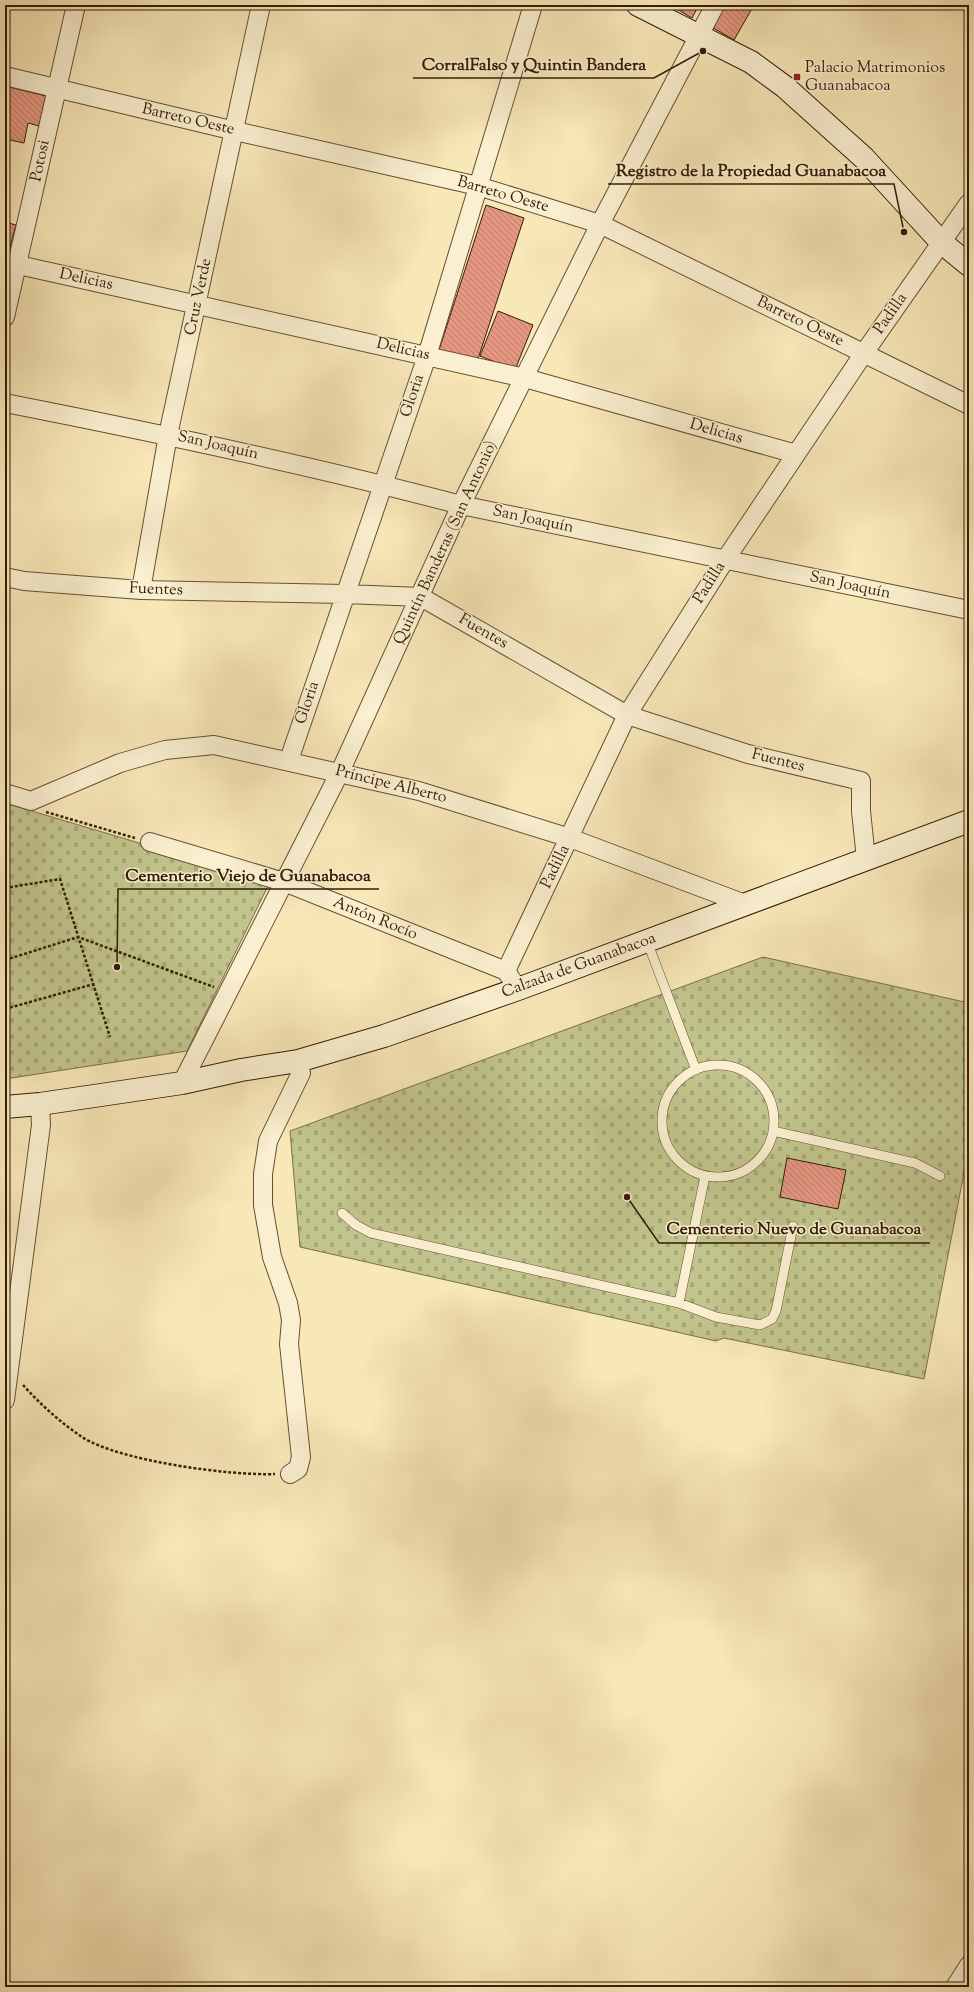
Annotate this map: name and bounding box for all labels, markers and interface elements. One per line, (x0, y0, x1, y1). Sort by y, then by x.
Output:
callout: CorralFalso y Quintin Bandera (413, 49, 654, 78)
text: CorralFalso y Quintin Bandera (422, 54, 646, 78)
place label: Palacio Matrimonios Guanabacoa (805, 57, 945, 98)
marker: Palacio Matrimonios Guanabacoa (792, 72, 802, 82)
street label: Barreto Oeste (139, 98, 237, 142)
street label: Potosi (25, 138, 57, 184)
callout: Registro de la Propiedad Guanabacoa (608, 155, 894, 184)
text: Registro de la Propiedad Guanabacoa (616, 160, 886, 184)
street label: Barreto Oeste (454, 171, 552, 219)
street label: Cruz Verde (180, 256, 218, 338)
street label: Delicias (57, 263, 115, 297)
street label: Padilla (868, 288, 914, 339)
street label: Barreto Oeste (752, 291, 848, 353)
street label: Delicias (374, 333, 432, 367)
street label: Gloria (395, 371, 431, 421)
street label: Delicias (687, 413, 745, 451)
street label: San Joaquín (175, 426, 261, 467)
street label: Quintín Banderas (San Antonio) (388, 437, 504, 649)
street label: San Joaquín (490, 500, 576, 540)
street label: Padilla (688, 557, 732, 609)
street label: San Joaquín (807, 566, 893, 606)
street label: Fuentes (129, 578, 183, 602)
street label: Fuentes (454, 609, 512, 655)
street label: Gloria (290, 678, 326, 728)
street label: Fuentes (749, 743, 807, 779)
street label: Príncipe Alberto (333, 760, 449, 810)
street label: Padilla (536, 841, 577, 893)
callout: Cementerio Viejo de Guanabacoa (118, 860, 379, 889)
text: Cementerio Viejo de Guanabacoa (125, 865, 371, 889)
street label: Antón Rocío (329, 892, 421, 947)
street label: Calzada de Guanabacoa (499, 927, 660, 1005)
callout: Cementerio Nuevo de Guanabacoa (659, 1214, 930, 1243)
text: Cementerio Nuevo de Guanabacoa (667, 1218, 922, 1242)

